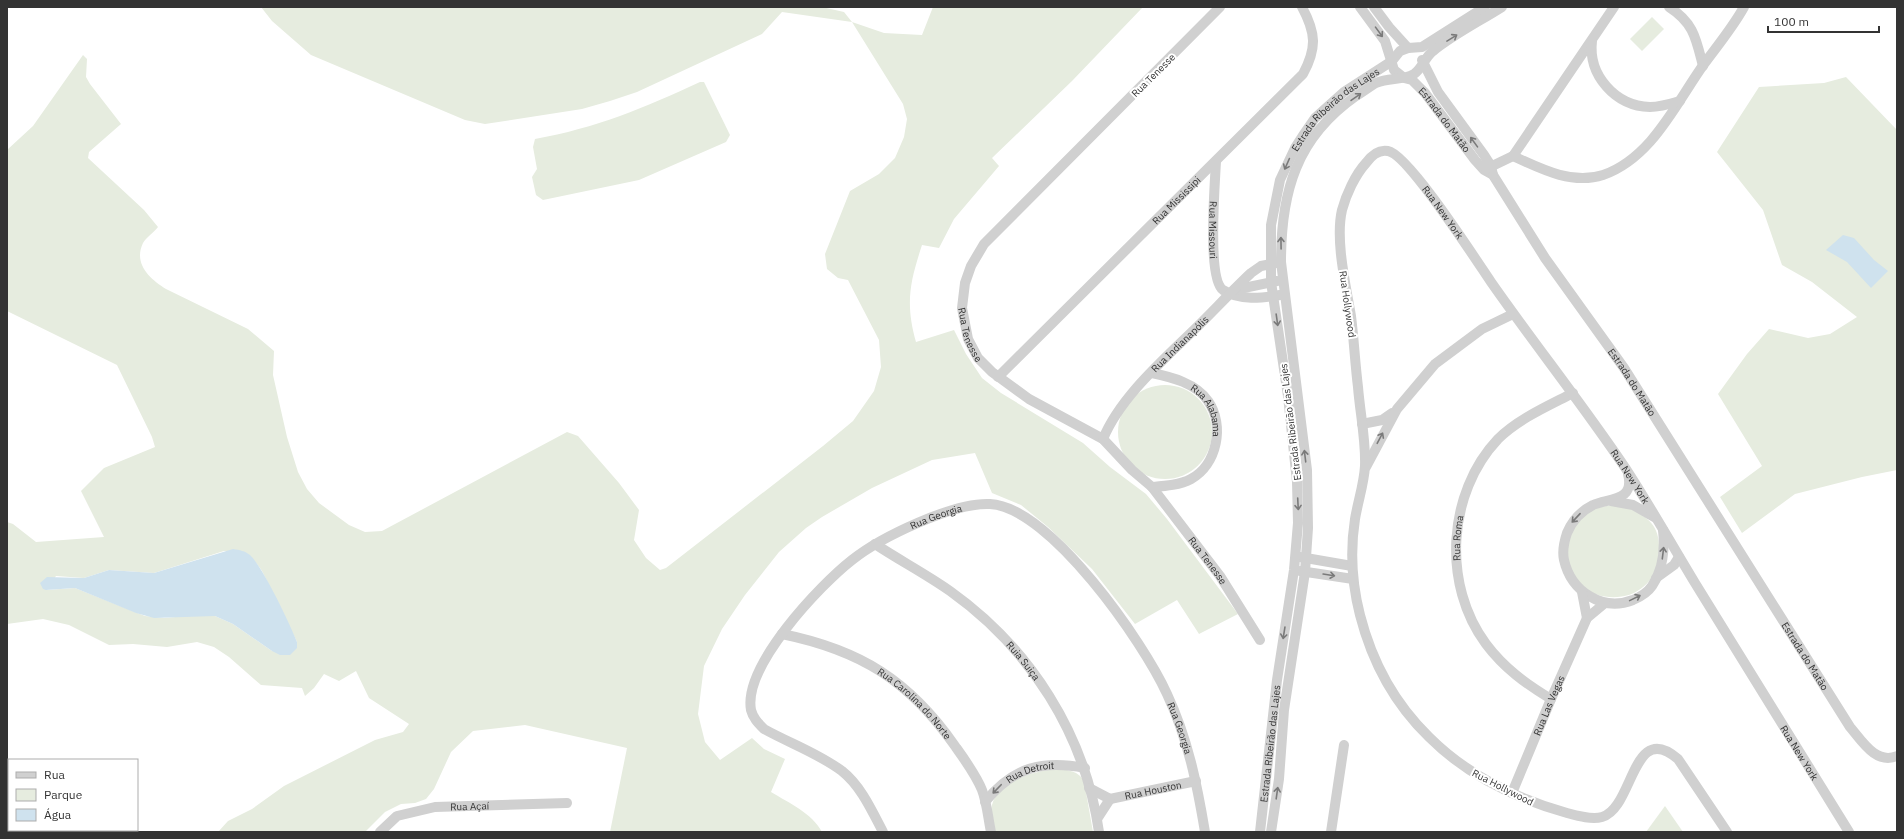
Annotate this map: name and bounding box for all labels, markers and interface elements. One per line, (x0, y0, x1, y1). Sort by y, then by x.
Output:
scale bar (1768, 8, 1879, 34)
text: 100 m (1774, 14, 1809, 29)
one-way arrow (1375, 26, 1383, 37)
one-way arrow (1446, 34, 1457, 42)
street label: Rua Tenesse (1129, 50, 1178, 100)
street label: Estrada Ribeirão das Lajes (1289, 65, 1382, 154)
street label: Estrada do Matão (1416, 84, 1473, 155)
one-way arrow (1350, 93, 1361, 101)
one-way arrow (1470, 136, 1478, 147)
one-way arrow (1283, 158, 1290, 170)
street label: Rua Mississipi (1149, 174, 1203, 227)
street label: Rua New York (1419, 183, 1467, 242)
street label: Rua Missouri (1206, 201, 1220, 259)
one-way arrow (1277, 237, 1285, 250)
street label: Rua Hollywood (1336, 270, 1359, 338)
street label: Rua Tenesse (955, 306, 985, 366)
street label: Rua Indianapólis (1148, 313, 1212, 375)
one-way arrow (1273, 313, 1281, 326)
street label: Estrada do Matão (1605, 346, 1659, 419)
street label: Estrada Ribeirão das Lajes (1277, 363, 1304, 481)
street label: Rua Alabama (1188, 381, 1223, 438)
one-way arrow (1377, 432, 1384, 444)
street label: Rua New York (1607, 447, 1653, 507)
one-way arrow (1302, 449, 1309, 462)
one-way arrow (1295, 497, 1302, 510)
street label: Rua Georgia (908, 502, 964, 533)
one-way arrow (1572, 513, 1581, 523)
street label: Rua Roma (1450, 514, 1466, 561)
street label: Rua Tenesse (1185, 534, 1230, 588)
one-way arrow (1659, 547, 1667, 560)
one-way arrow (1322, 571, 1335, 579)
one-way arrow (1628, 594, 1640, 601)
street label: Estrada do Matão (1778, 620, 1831, 693)
one-way arrow (1280, 626, 1288, 639)
street label: Ruia Suiça (1003, 639, 1043, 684)
street label: Rua Carolina do Norte (875, 665, 954, 743)
street label: Rua Las Vegas (1531, 673, 1568, 738)
street label: Estrada Ribeirão das Lajes (1257, 684, 1283, 803)
street label: Rua Georgia (1164, 700, 1195, 756)
street label: Rua New York (1777, 723, 1821, 783)
legend (8, 759, 138, 831)
street label: Rua Detroit (1003, 759, 1055, 786)
street label: Rua Hollywood (1470, 766, 1536, 809)
text: Rua (44, 767, 65, 782)
street label: Rua Houston (1124, 778, 1183, 803)
one-way arrow (992, 784, 1002, 794)
text: Parque (44, 787, 83, 802)
one-way arrow (1273, 787, 1281, 800)
street label: Rua Açaí (450, 799, 490, 814)
text: Água (44, 807, 72, 822)

